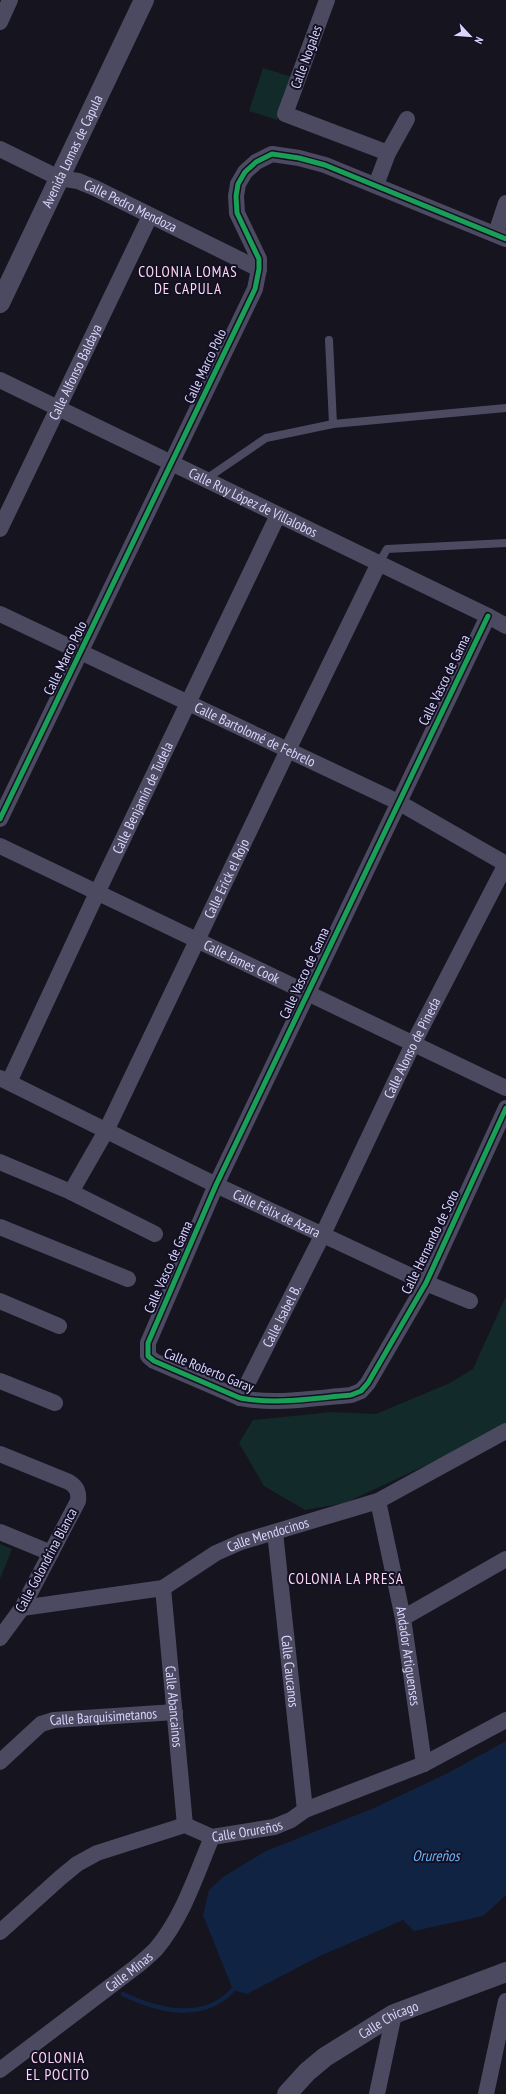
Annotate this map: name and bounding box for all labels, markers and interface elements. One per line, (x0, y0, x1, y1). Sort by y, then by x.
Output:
north arrow (450, 16, 490, 56)
street label: Calle Nogales (286, 23, 326, 91)
text: N (471, 35, 487, 46)
street label: Avenida Lomas de Capula (38, 92, 107, 211)
street label: Calle Pedro Mendoza (81, 175, 180, 236)
district label: COLONIA LOMAS DE CAPULA (138, 262, 238, 298)
street label: Calle Alfonso Baldaya (45, 321, 106, 423)
street label: Calle Marco Polo (180, 326, 230, 406)
street label: Calle Ruy López de Villalobos (186, 464, 321, 541)
street label: Calle Marco Polo (39, 618, 91, 698)
street label: Calle Vasco de Gama (414, 632, 474, 728)
street label: Calle Bartolomé de Febrelo (191, 698, 319, 771)
street label: Calle Benjamín de Tudela (108, 739, 177, 857)
street label: Calle Erick el Rojo (200, 836, 253, 922)
street label: Calle Vasco de Gama (275, 924, 333, 1022)
street label: Calle James Cook (201, 936, 283, 988)
street label: Calle Alonso de Pineda (379, 994, 444, 1101)
street label: Calle Félix de Azara (230, 1185, 323, 1241)
street label: Calle Hernando de Soto (397, 1187, 463, 1297)
street label: Calle Vasco de Gama (140, 1218, 196, 1316)
street label: Calle Isabel B. (258, 1282, 305, 1350)
street label: Calle Roberto Garay (161, 1344, 257, 1396)
street label: Calle Golondrina Blanca (11, 1505, 81, 1615)
street label: Calle Mendocinos (224, 1513, 311, 1556)
district label: COLONIA LA PRESA (288, 1569, 404, 1588)
street label: Andador Artiguenses (392, 1605, 425, 1707)
street label: Calle Caucanos (277, 1634, 303, 1709)
street label: Calle Abancainos (161, 1665, 187, 1748)
street label: Calle Barquisimetanos (47, 1704, 158, 1730)
street label: Calle Orureños (210, 1815, 285, 1846)
water label: Orureños (412, 1846, 462, 1865)
street label: Calle Minas (101, 1947, 157, 1996)
street label: Calle Chicago (355, 1997, 421, 2043)
district label: COLONIA EL POCITO (26, 2048, 90, 2084)

